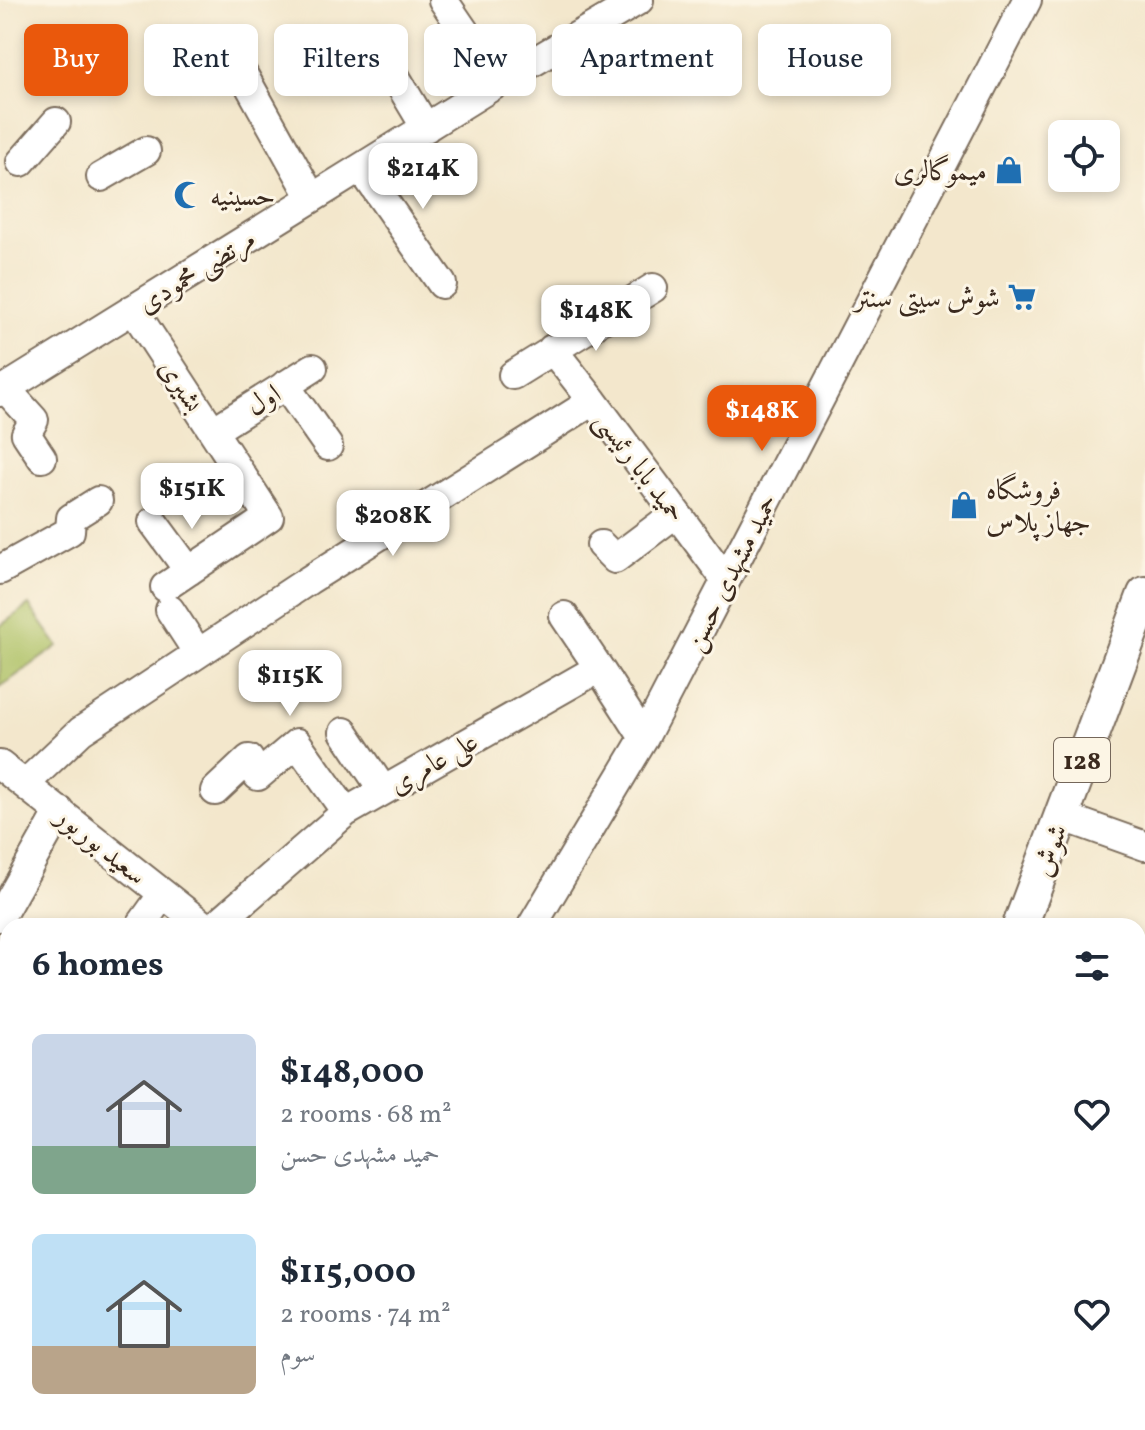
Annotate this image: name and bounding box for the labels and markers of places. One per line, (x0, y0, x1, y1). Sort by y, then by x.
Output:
pin: $214K (367, 143, 479, 211)
place label: میموگالری (893, 153, 987, 192)
shop icon: میموگالری (994, 155, 1024, 185)
place label: حسینیه (210, 178, 275, 217)
mosque icon: حسینیه (173, 180, 203, 210)
place label: شوش سیتی سنتر (851, 280, 1000, 319)
supermarket icon: شوش سیتی سنتر (1007, 282, 1037, 312)
pin: $148K (540, 285, 652, 353)
pin: $148K (706, 385, 818, 453)
pin: $151K (136, 463, 248, 531)
place label: فروشگاه جهاز پلاس (986, 472, 1091, 543)
pin: $208K (337, 490, 449, 558)
shop icon: فروشگاه جهاز پلاس (949, 490, 979, 520)
pin: $115K (234, 650, 346, 718)

